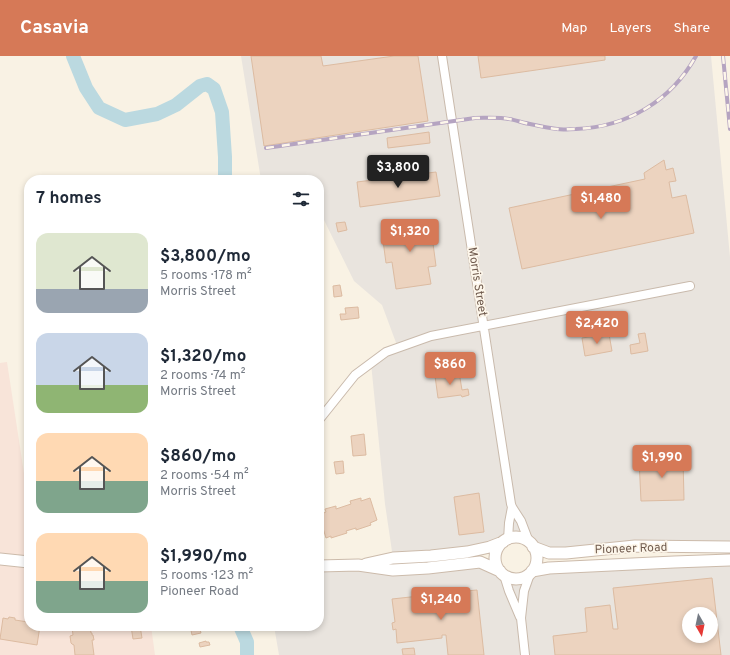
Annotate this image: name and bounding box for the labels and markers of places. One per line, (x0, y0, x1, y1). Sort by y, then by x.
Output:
pin: $3,800 (365, 155, 431, 189)
pin: $1,480 (568, 186, 634, 220)
pin: $1,320 (377, 219, 443, 253)
pin: $2,420 (564, 311, 630, 345)
pin: $860 (426, 352, 474, 386)
pin: $1,990 (629, 445, 695, 479)
pin: $1,240 (408, 587, 474, 621)

